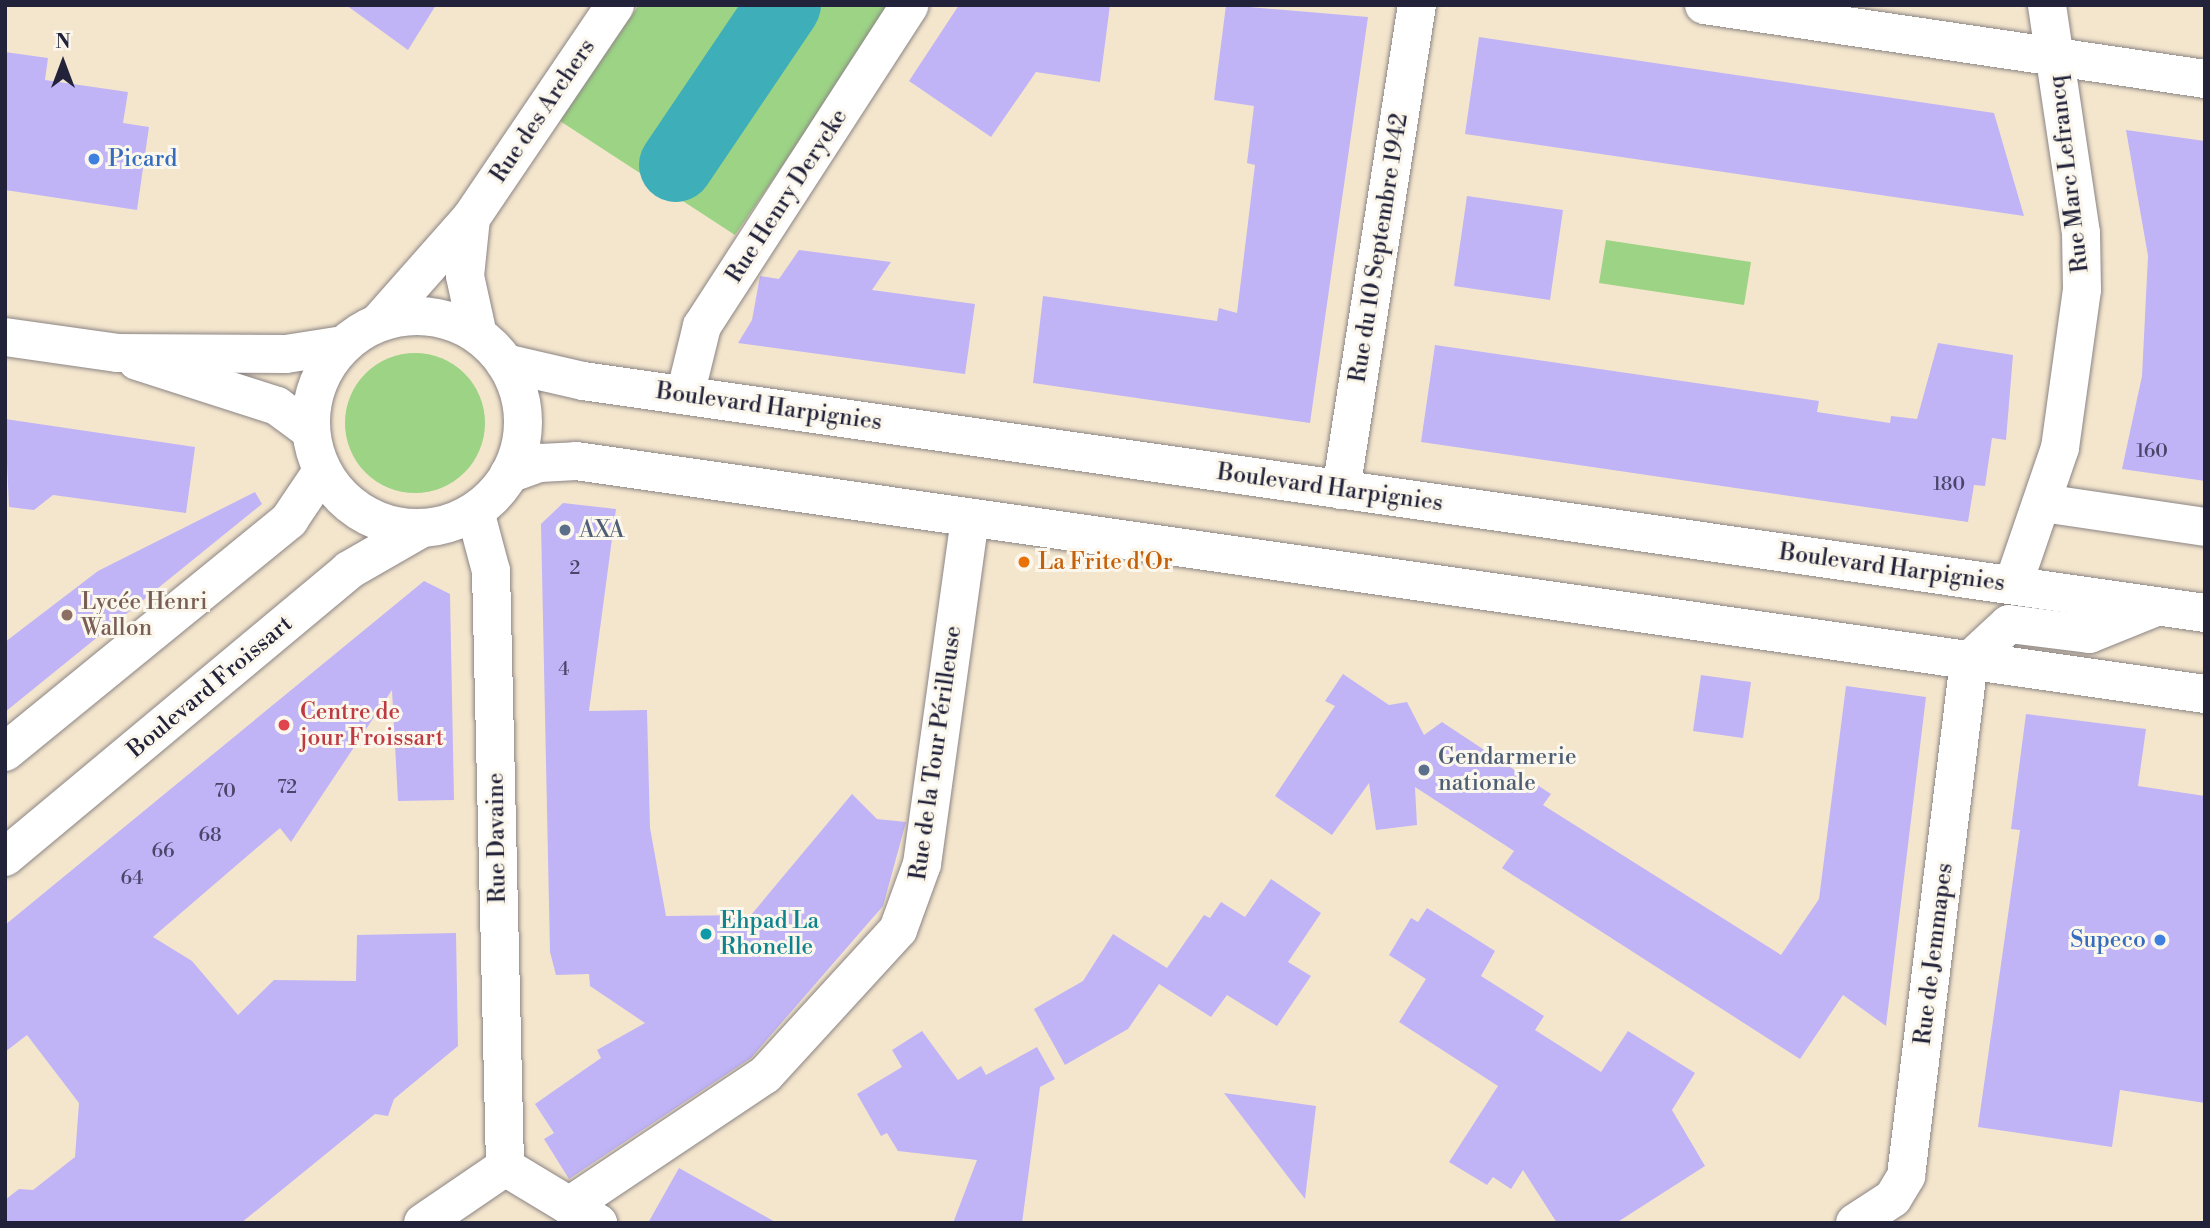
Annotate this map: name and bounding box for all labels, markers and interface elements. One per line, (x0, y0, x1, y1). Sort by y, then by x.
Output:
north arrow (28, 28, 98, 98)
text: N (55, 30, 71, 54)
street label: Rue des Archers (485, 34, 601, 188)
street label: Rue Marc Lefrancq (2043, 74, 2095, 274)
street label: Rue Henry Derycke (720, 104, 854, 288)
street label: Rue du 10 Septembre 1942 (1344, 111, 1414, 385)
place label: Picard (108, 145, 177, 173)
marker: Picard (86, 151, 102, 167)
street label: Boulevard Harpignies (654, 378, 884, 436)
house number: 160 (2136, 441, 2168, 463)
street label: Boulevard Harpignies (1215, 459, 1445, 517)
house number: 180 (1933, 474, 1965, 496)
place label: AXA (579, 516, 625, 544)
marker: AXA (557, 522, 573, 538)
street label: Boulevard Harpignies (1777, 539, 2007, 597)
place label: La Frite d'Or (1038, 548, 1173, 576)
marker: La Frite d'Or (1016, 554, 1032, 570)
house number: 2 (570, 558, 580, 580)
place label: Lycée Henri Wallon (81, 588, 208, 642)
marker: Lycée Henri Wallon (59, 607, 75, 623)
street label: Boulevard Froissart (122, 610, 298, 764)
street label: Rue de la Tour Périlleuse (904, 624, 968, 882)
house number: 4 (558, 659, 570, 681)
place label: Centre de jour Froissart (300, 698, 444, 752)
marker: Centre de jour Froissart (274, 715, 294, 735)
place label: Gendarmerie nationale (1438, 743, 1577, 797)
marker: Gendarmerie nationale (1416, 762, 1432, 778)
street label: Rue Davaine (482, 772, 512, 904)
house number: 72 (277, 777, 297, 799)
house number: 70 (214, 781, 236, 803)
house number: 68 (198, 825, 222, 847)
house number: 66 (151, 841, 175, 863)
street label: Rue de Jemmapes (1909, 861, 1959, 1047)
house number: 64 (120, 868, 144, 890)
place label: Ehpad La Rhonelle (720, 907, 819, 961)
marker: Ehpad La Rhonelle (698, 926, 714, 942)
place label: Supeco (2070, 926, 2146, 954)
marker: Supeco (2152, 932, 2168, 948)

